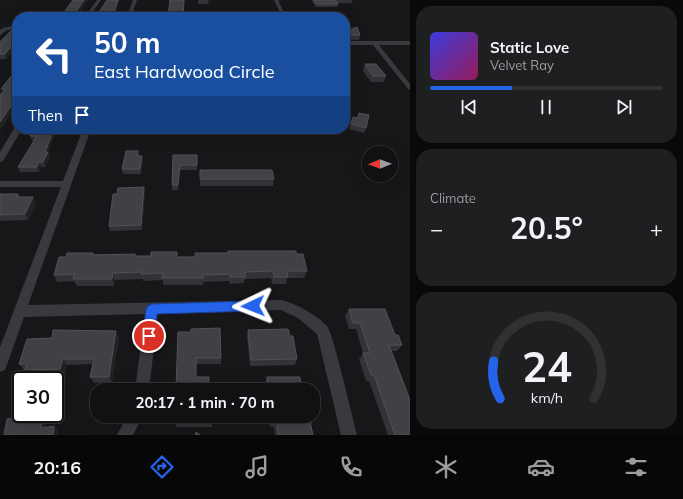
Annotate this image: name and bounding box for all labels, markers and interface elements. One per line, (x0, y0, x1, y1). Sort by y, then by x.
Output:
text: 50 m (94, 25, 160, 60)
icon: left (28, 28, 80, 80)
text: Static Love (490, 38, 569, 57)
text: Velvet Ray (490, 57, 554, 73)
text: East Hardwood Circle (94, 60, 274, 83)
icon: previous (458, 96, 480, 118)
icon: pause (535, 96, 557, 118)
icon: next (613, 96, 635, 118)
icon: arrive (71, 104, 93, 126)
text: Then (28, 106, 63, 125)
north arrow (362, 146, 398, 182)
map controls (362, 146, 398, 182)
text: Climate (430, 190, 476, 206)
text: 20.5° (510, 209, 583, 247)
text: − (430, 215, 443, 243)
text: + (650, 215, 663, 243)
position arrow (232, 285, 274, 327)
pin (132, 319, 166, 353)
icon: arrive (138, 325, 160, 347)
text: 24 (522, 339, 571, 391)
speed limit sign: 30 (12, 371, 64, 423)
text: km/h (530, 388, 563, 406)
text: 20:17 · 1 min · 70 m (136, 393, 274, 412)
icon: directions (148, 453, 176, 481)
icon: music (243, 453, 271, 481)
icon: phone (337, 453, 365, 481)
icon: climate (432, 453, 460, 481)
icon: car (527, 453, 555, 481)
icon: filters (622, 453, 650, 481)
text: 20:16 (33, 456, 81, 479)

